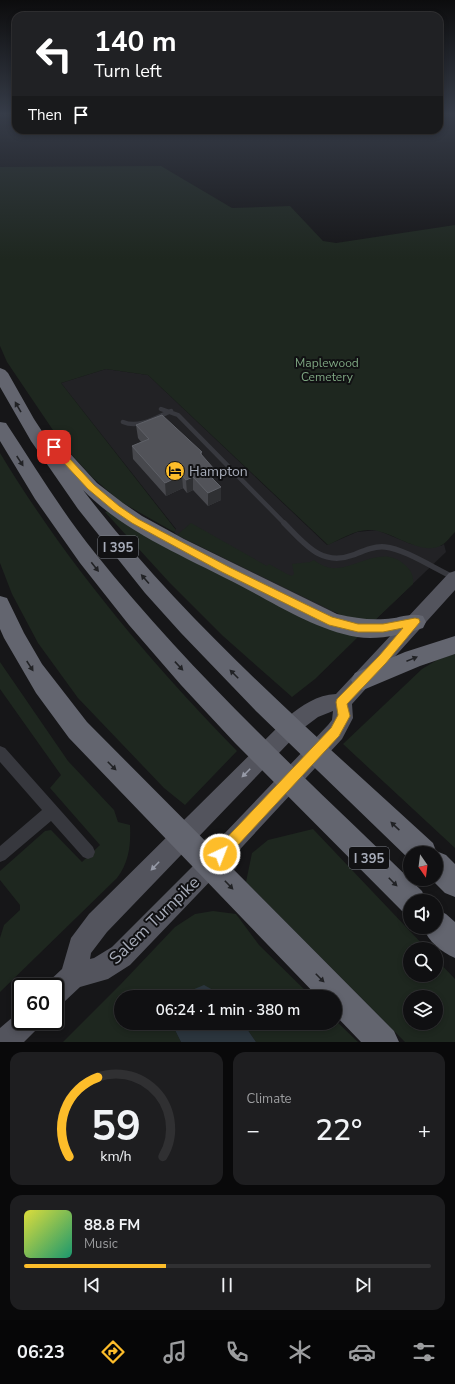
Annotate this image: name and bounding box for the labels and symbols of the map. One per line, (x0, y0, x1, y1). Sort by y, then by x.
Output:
park label: Maplewood Cemetery (295, 355, 359, 385)
one-way arrow (15, 401, 22, 413)
pin (37, 430, 71, 464)
one-way arrow (16, 456, 24, 466)
hotel icon: Hampton (164, 460, 186, 482)
place label: Hampton (189, 462, 248, 481)
road number: I 395 (98, 536, 138, 558)
one-way arrow (91, 561, 99, 572)
one-way arrow (140, 574, 149, 584)
one-way arrow (406, 656, 418, 662)
one-way arrow (26, 660, 33, 672)
one-way arrow (174, 661, 184, 671)
one-way arrow (229, 669, 239, 679)
one-way arrow (107, 761, 117, 771)
one-way arrow (241, 768, 251, 778)
one-way arrow (390, 822, 400, 831)
position arrow (199, 833, 241, 875)
north arrow (403, 846, 443, 886)
road number: I 395 (349, 847, 389, 869)
one-way arrow (150, 861, 160, 871)
street label: Salem Turnpike (104, 871, 205, 970)
one-way arrow (388, 877, 398, 886)
one-way arrow (224, 880, 234, 890)
one-way arrow (316, 973, 325, 983)
speed limit sign: 60 (12, 978, 64, 1030)

